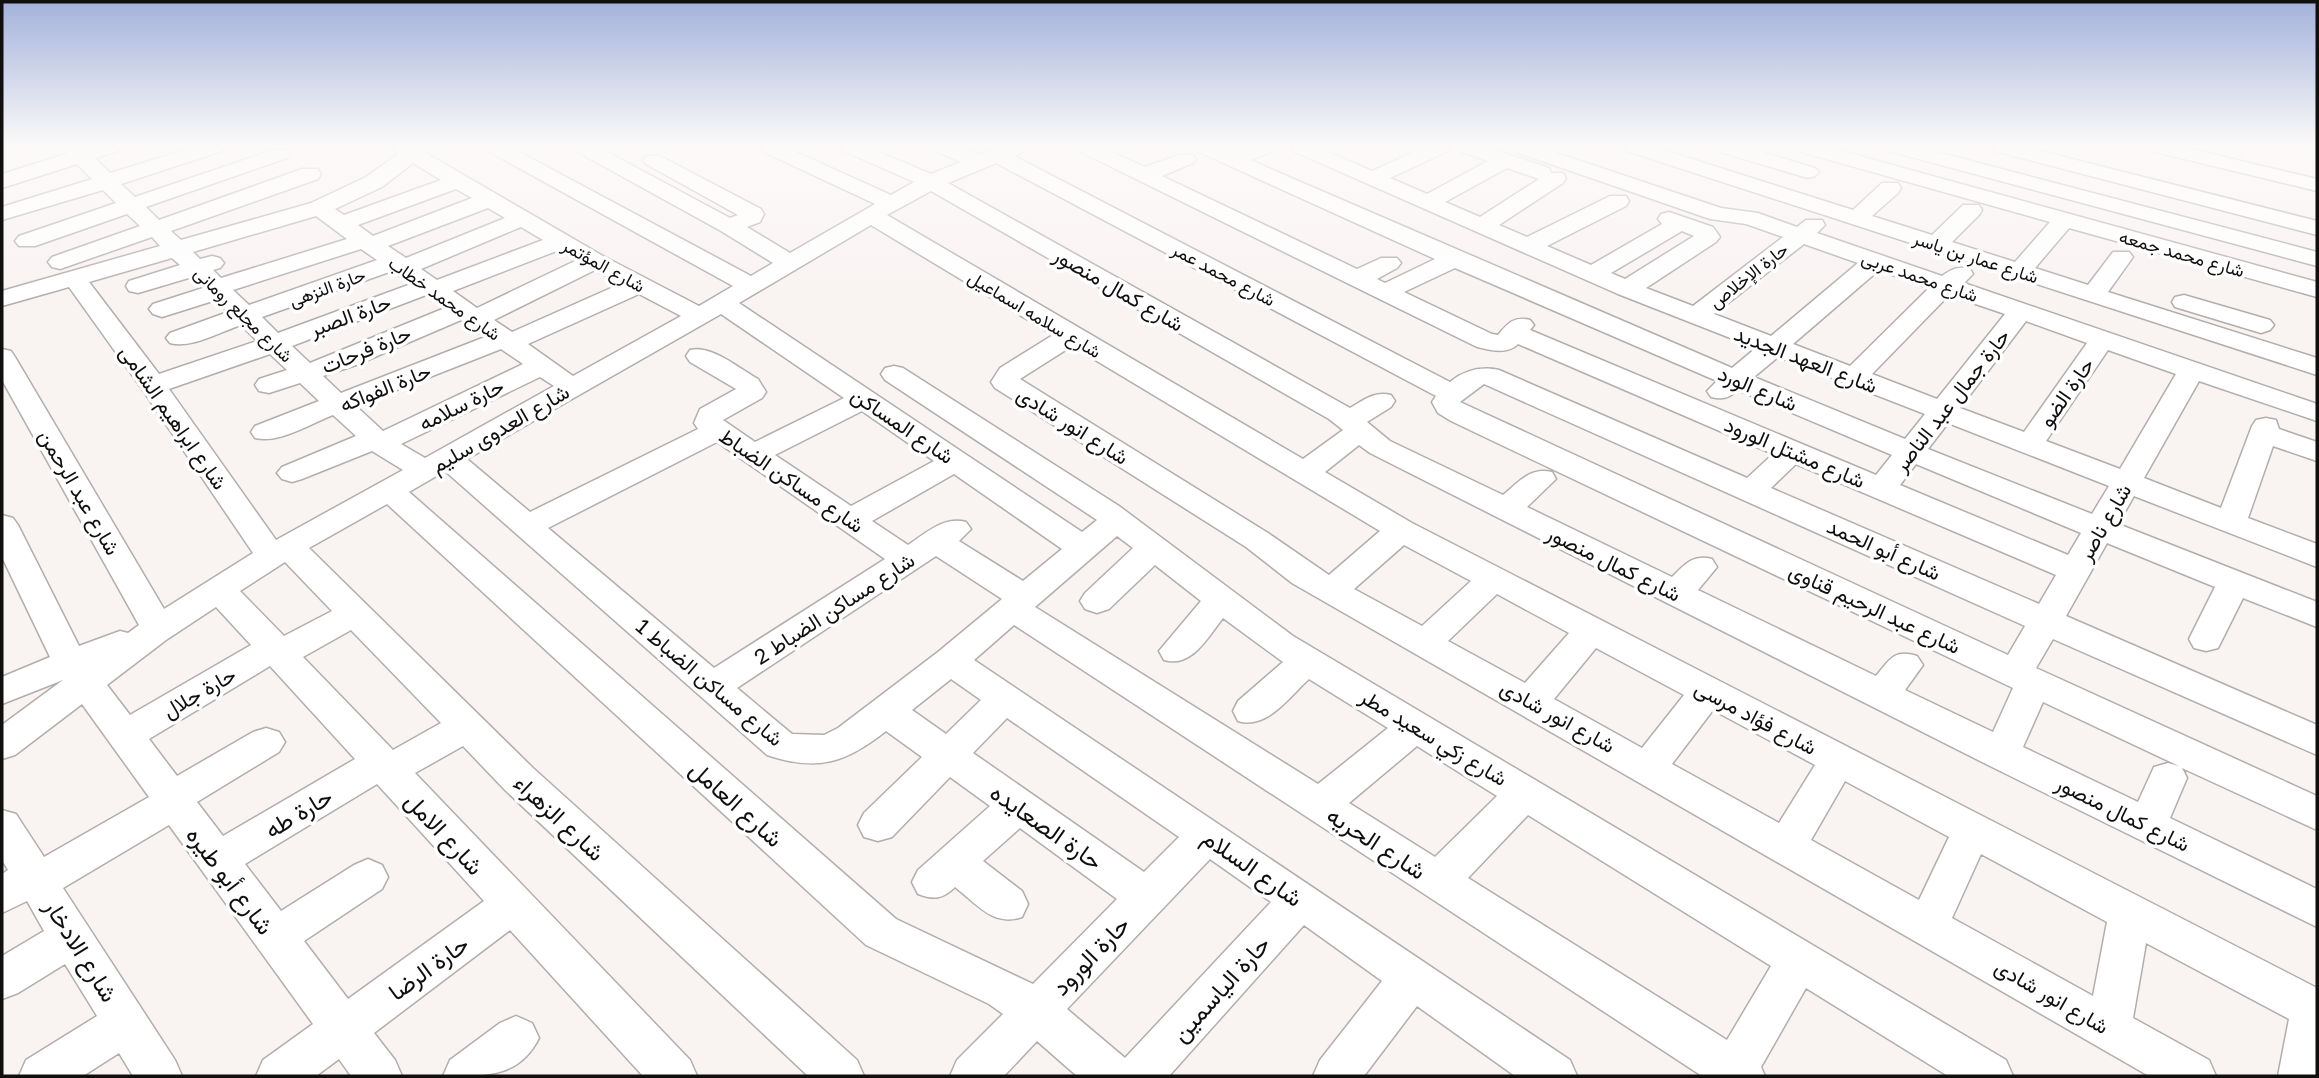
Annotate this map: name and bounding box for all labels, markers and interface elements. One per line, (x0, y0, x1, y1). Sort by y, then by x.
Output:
street label: شارع محمد جمعه (2116, 225, 2247, 283)
street label: شارع عمار بن ياسر (1909, 226, 2041, 289)
street label: شارع المؤتمر (557, 233, 649, 298)
street label: شارع محمد عمر (1167, 237, 1279, 312)
street label: حارة الإخلاص (1704, 237, 1793, 314)
street label: شارع كمال منصور (1047, 241, 1189, 338)
street label: شارع محمد عربى (1858, 246, 1981, 308)
street label: شارع محمد خطاب (384, 251, 505, 346)
street label: شارع مجلع رومانى (189, 261, 298, 368)
street label: حارة النزهى (286, 263, 368, 312)
street label: شارع سلامه اسماعيل (964, 266, 1105, 364)
street label: حارة الصبر (305, 288, 394, 343)
street label: حارة فرحات (317, 319, 415, 380)
street label: شارع العهد الجديد (1730, 320, 1881, 400)
street label: حارة جمال عبد الناصر (1887, 323, 2016, 478)
street label: شارع ابراهيم الشامى (113, 340, 233, 495)
street label: حارة الضو (2033, 352, 2100, 432)
street label: حارة الفواكه (336, 357, 435, 418)
street label: شارع الورد (1714, 360, 1801, 418)
street label: حارة سلامه (414, 372, 508, 437)
street label: شارع العدوى سليم (426, 378, 575, 480)
street label: شارع انور شادى (1011, 380, 1134, 471)
street label: شارع المساكن (846, 381, 959, 470)
street label: شارع مشتل الورود (1720, 411, 1869, 495)
street label: شارع مساكن الضباط (714, 422, 869, 540)
street label: شارع عبد الرحمن (32, 425, 126, 560)
street label: شارع ناصر (2071, 479, 2138, 567)
street label: شارع أبو الحمد (1822, 512, 1945, 587)
street label: شارع كمال منصور (1541, 519, 1685, 608)
street label: شارع مساكن الضباط 2 (749, 546, 920, 671)
street label: شارع عبد الرحيم قناوى (1784, 557, 1965, 661)
street label: شارع مساكن الضباط 1 (630, 613, 789, 753)
street label: حارة جلال (158, 661, 241, 724)
street label: شارع انور شادى (1495, 674, 1620, 760)
street label: شارع فؤاد مرسى (1690, 674, 1821, 762)
street label: شارع زكي سعيد مطر (1352, 682, 1512, 795)
street label: شارع العامل (682, 754, 790, 855)
street label: شارع الزهراء (506, 768, 611, 869)
street label: شارع كمال منصور (2050, 769, 2194, 858)
street label: حارة الصعايده (984, 777, 1109, 877)
street label: حارة طه (259, 781, 338, 845)
street label: شارع الامل (397, 786, 491, 882)
street label: شارع الحريه (1320, 799, 1432, 887)
street label: شارع أبو طيره (179, 820, 281, 941)
street label: شارع السلام (1196, 822, 1309, 915)
street label: شارع الادخار (36, 892, 125, 1008)
street label: حارة الورود (1045, 909, 1136, 1002)
street label: حارة الرضا (382, 928, 475, 1007)
street label: حارة الياسمين (1165, 929, 1277, 1048)
street label: شارع انور شادى (1989, 953, 2114, 1041)

